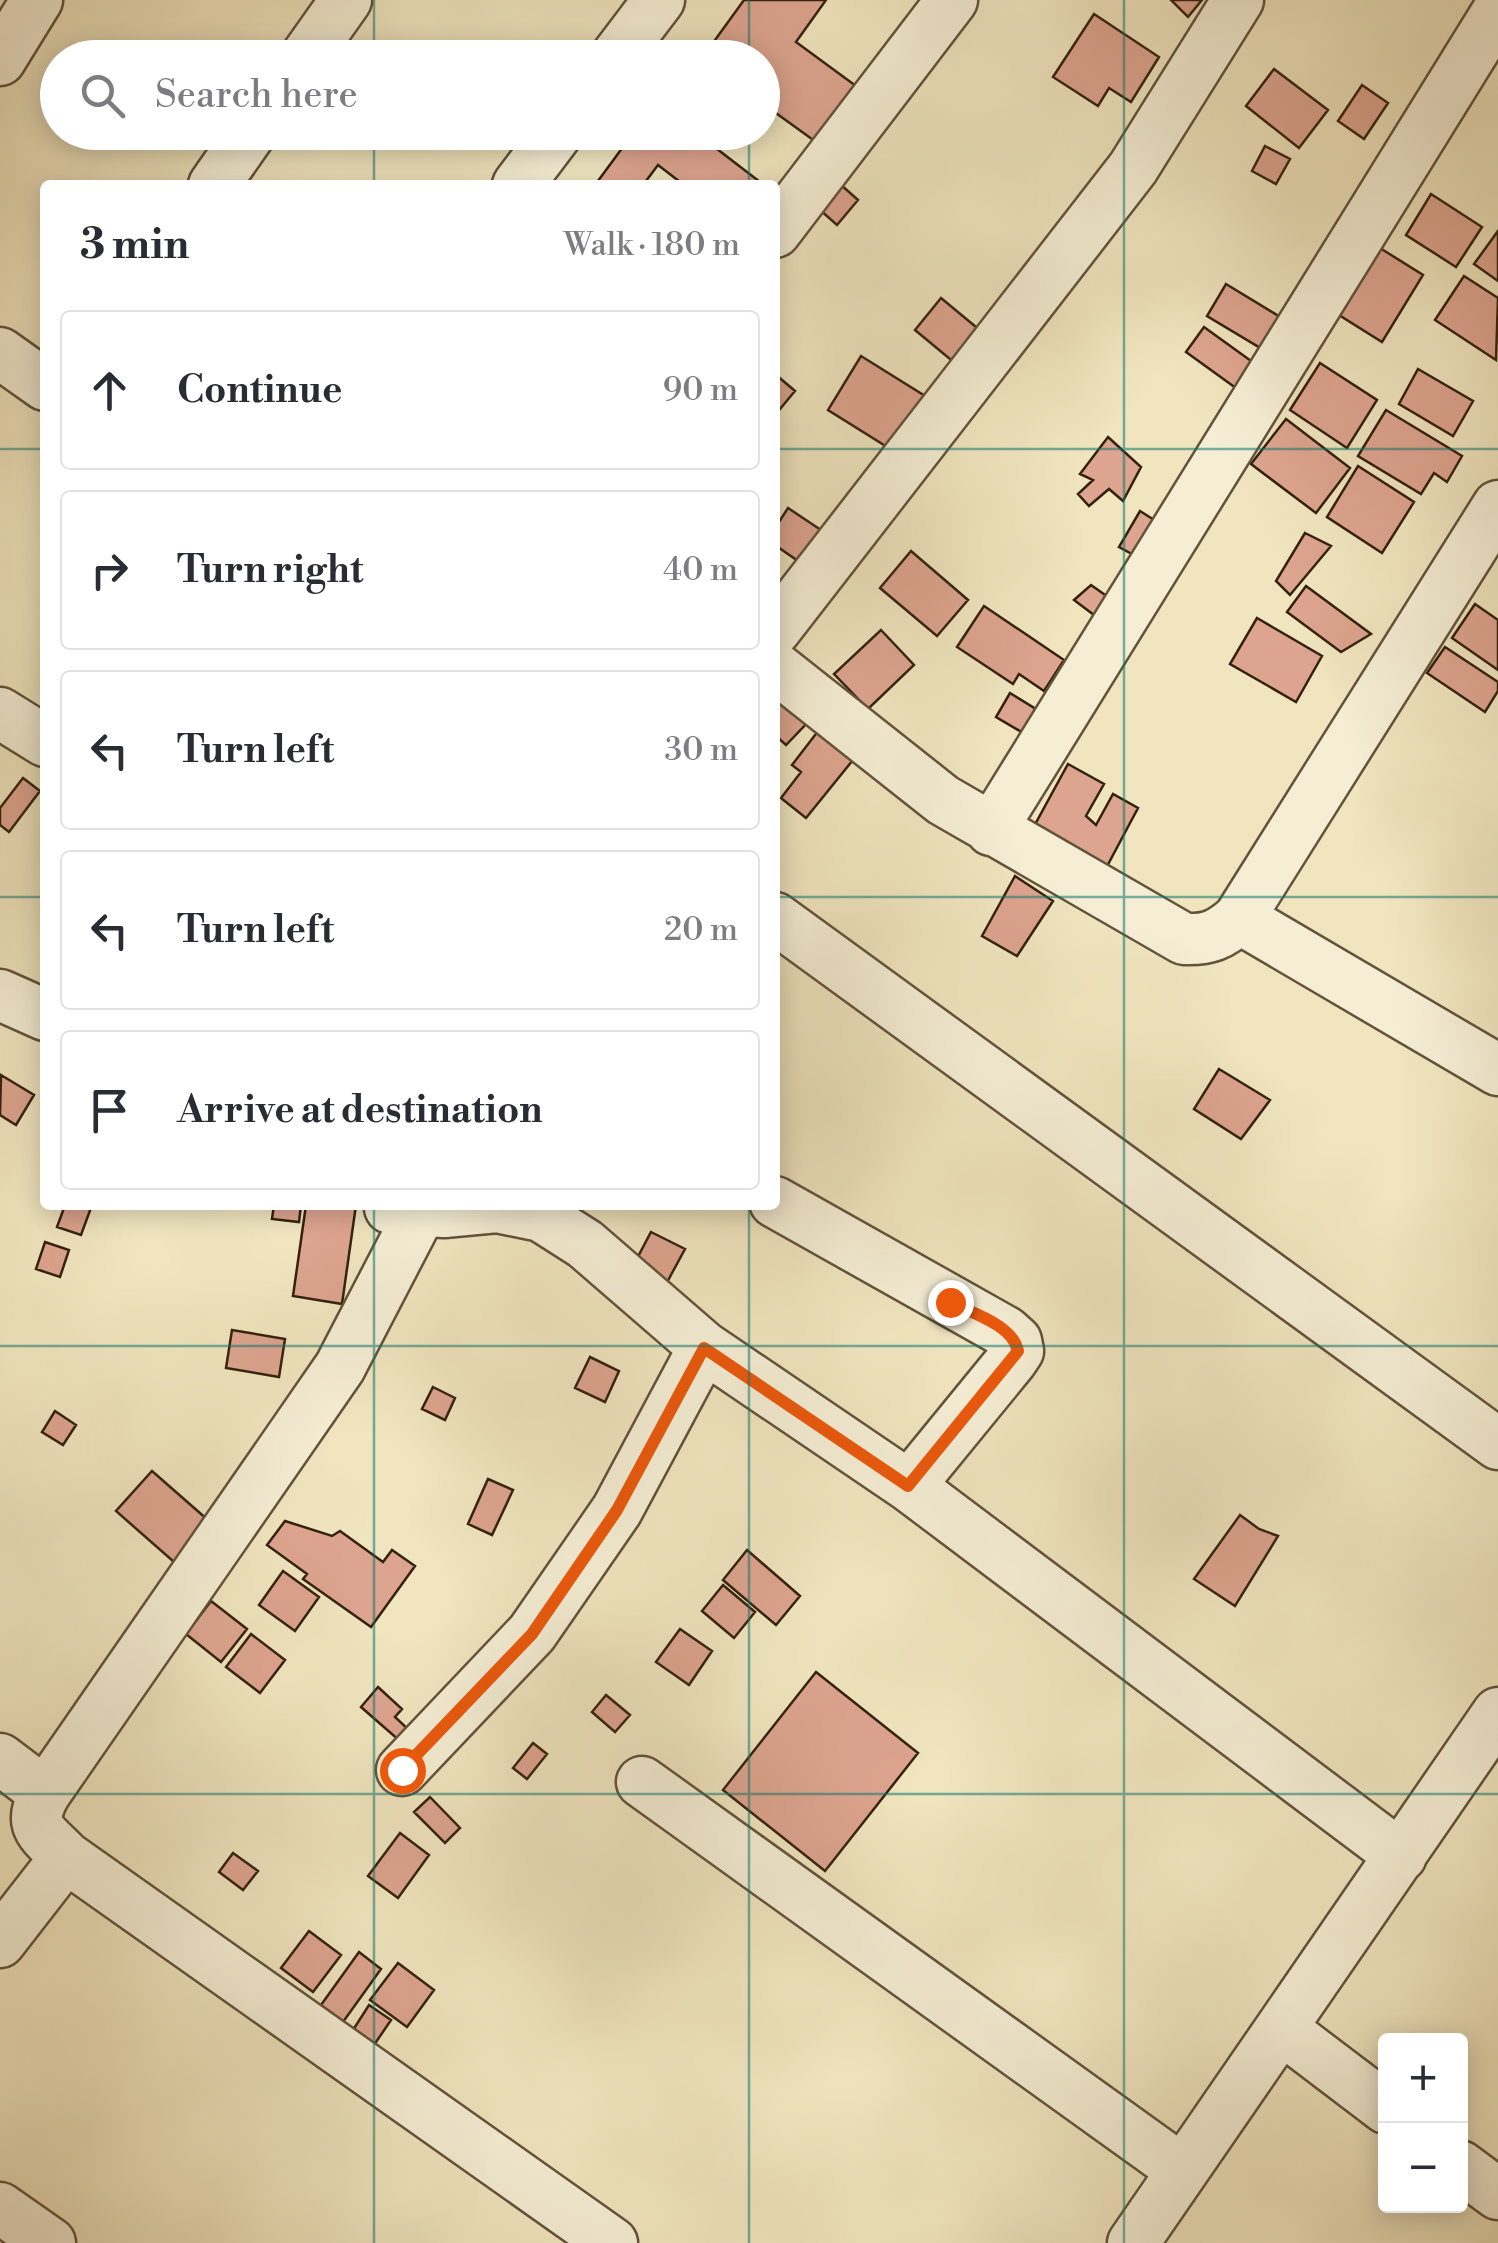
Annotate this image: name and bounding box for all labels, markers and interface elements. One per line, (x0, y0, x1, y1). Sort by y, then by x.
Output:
search box (40, 40, 780, 150)
icon: search (75, 68, 130, 123)
text: Search here (155, 72, 358, 119)
text: 3 min (80, 219, 189, 272)
text: Walk · 180 m (564, 225, 740, 265)
icon: ahead (82, 363, 137, 418)
text: Continue (177, 367, 342, 414)
text: 90 m (663, 370, 738, 410)
icon: right (82, 543, 137, 598)
text: Turn right (177, 547, 363, 594)
text: 40 m (663, 550, 738, 590)
icon: left (82, 723, 137, 778)
text: Turn left (177, 727, 334, 774)
text: 30 m (664, 730, 738, 770)
icon: left (82, 903, 137, 958)
text: Turn left (177, 907, 334, 954)
text: 20 m (664, 910, 738, 950)
icon: arrive (82, 1083, 137, 1138)
text: Arrive at destination (177, 1087, 543, 1134)
route end (928, 1280, 974, 1326)
route start (380, 1748, 426, 1794)
map controls (1378, 2033, 1468, 2213)
button: + (1378, 2033, 1468, 2123)
button: − (1378, 2123, 1468, 2213)

